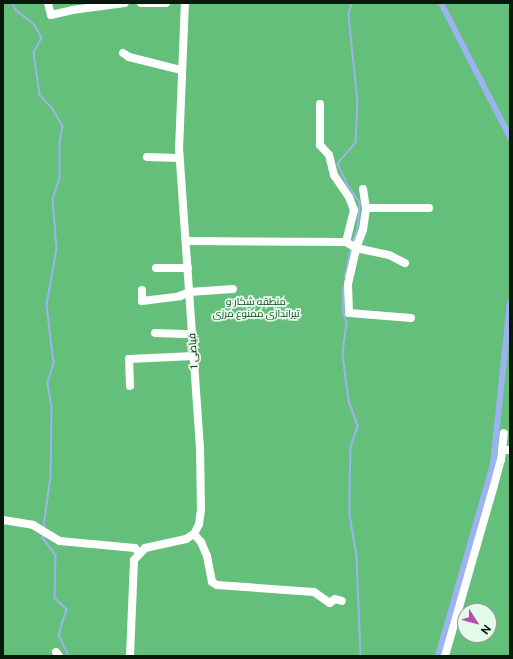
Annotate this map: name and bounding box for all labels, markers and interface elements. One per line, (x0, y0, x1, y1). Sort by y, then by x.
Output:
park label: منطقه شکار و تیراندازی ممنوع مرزی (213, 295, 299, 318)
street label: فیاضی 1 (186, 333, 200, 369)
north arrow (457, 603, 497, 643)
text: N (479, 622, 493, 636)

